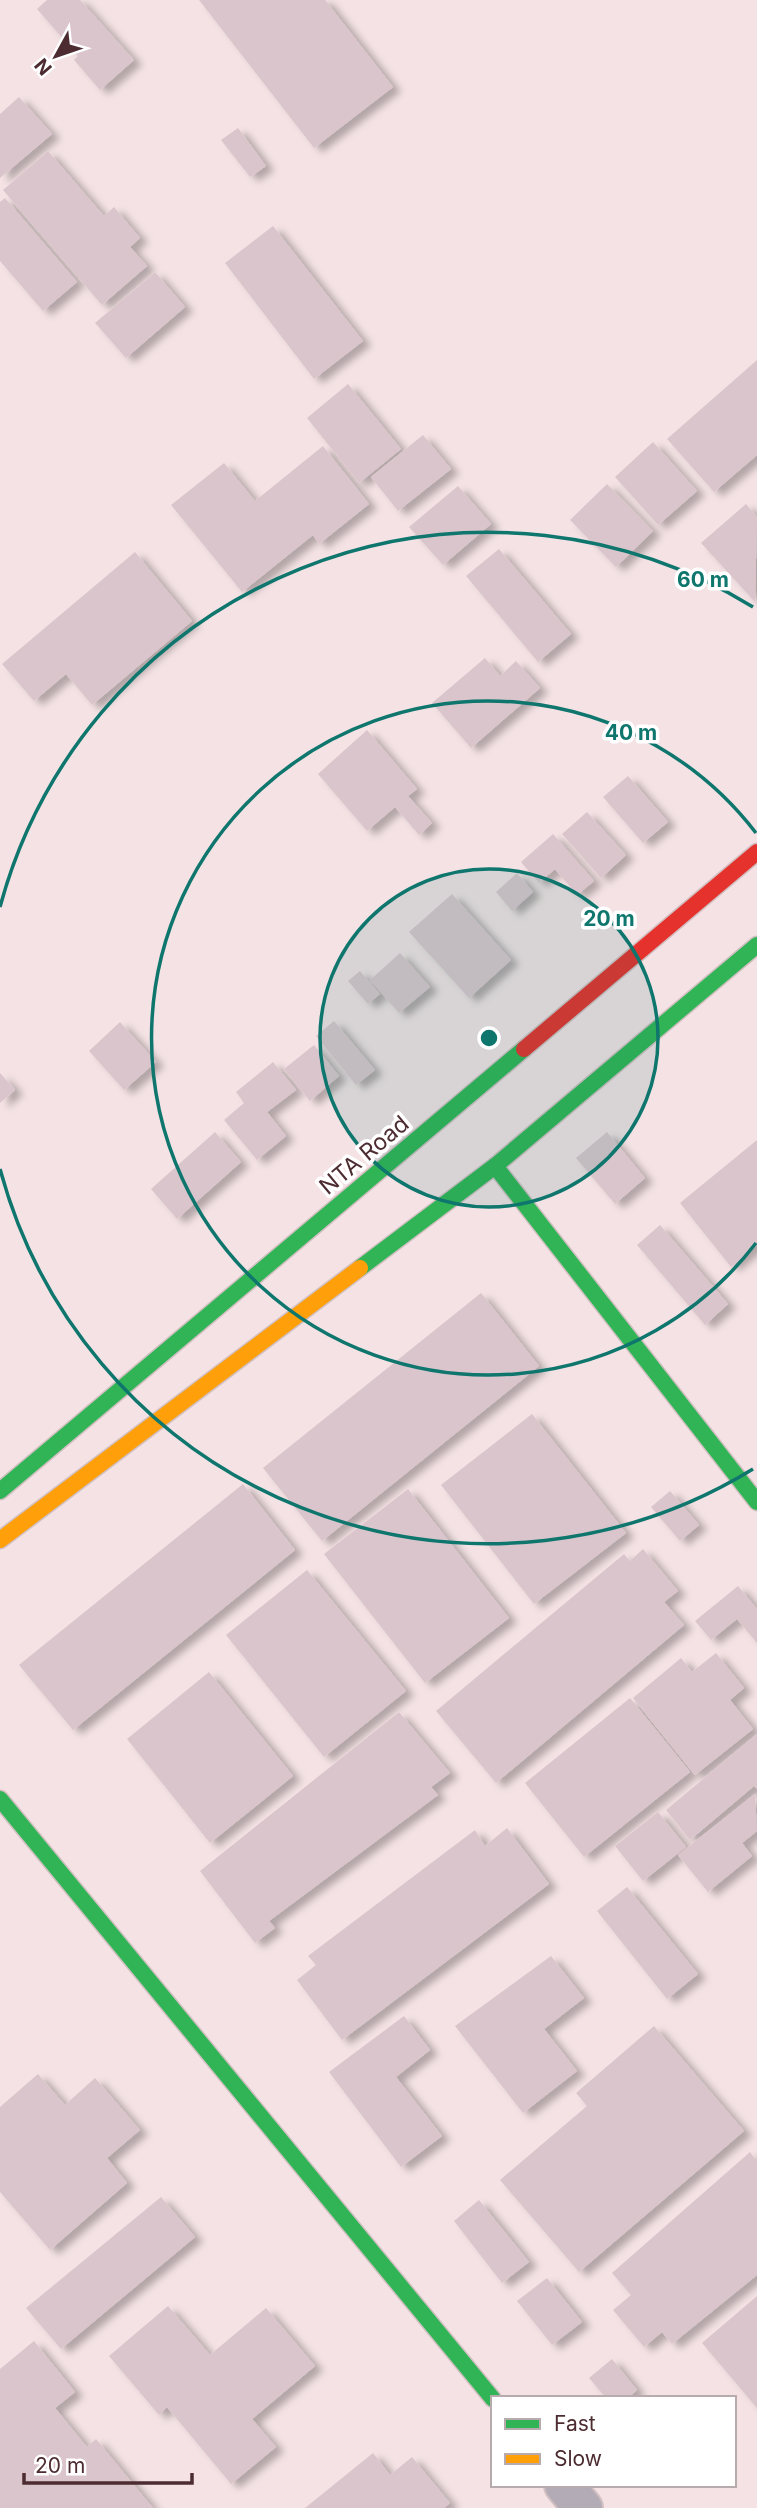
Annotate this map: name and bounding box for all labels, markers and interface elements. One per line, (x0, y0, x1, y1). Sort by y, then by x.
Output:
north arrow (21, 21, 91, 91)
text: N (30, 54, 57, 80)
text: 60 m (677, 567, 729, 592)
text: 40 m (605, 720, 657, 745)
text: 20 m (583, 906, 635, 931)
centre of rings (477, 1026, 501, 1050)
street label: NTA Road (314, 1110, 414, 1200)
legend (491, 2396, 736, 2487)
text: Fast (554, 2411, 596, 2436)
scale bar (24, 2442, 192, 2486)
text: Slow (554, 2446, 602, 2471)
text: 20 m (35, 2453, 85, 2478)

